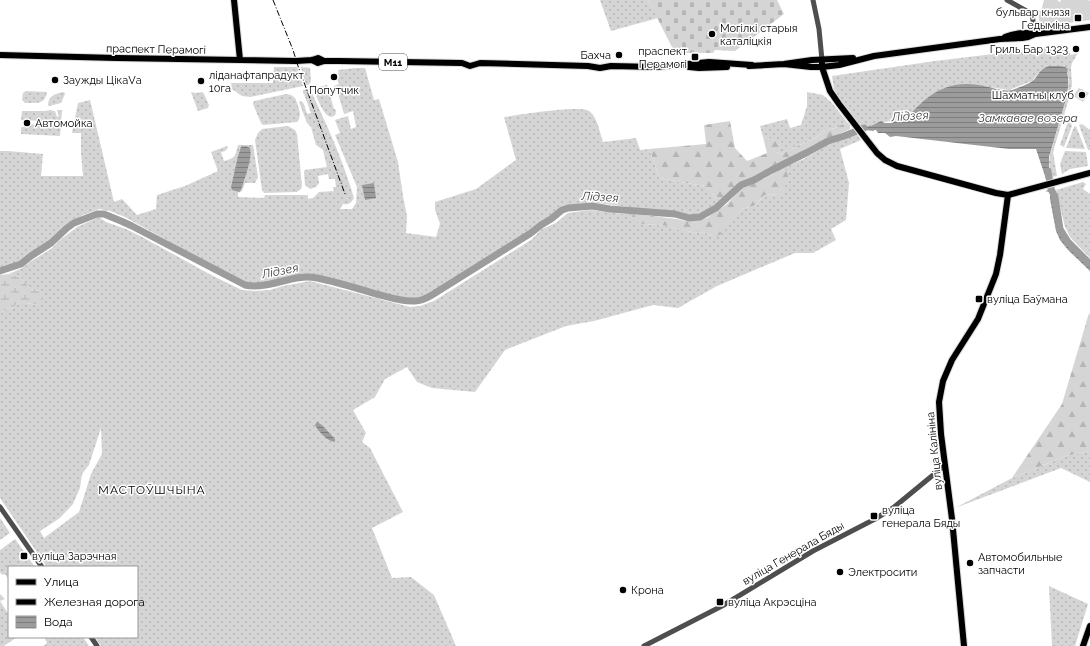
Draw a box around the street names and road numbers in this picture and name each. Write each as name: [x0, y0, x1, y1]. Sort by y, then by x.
street label: праспект Перамогі: [106, 42, 206, 57]
road number: М11: [379, 54, 407, 70]
street label: вуліца Калініна: [924, 411, 945, 491]
street label: вуліца Генерала Бяды: [740, 519, 846, 588]

